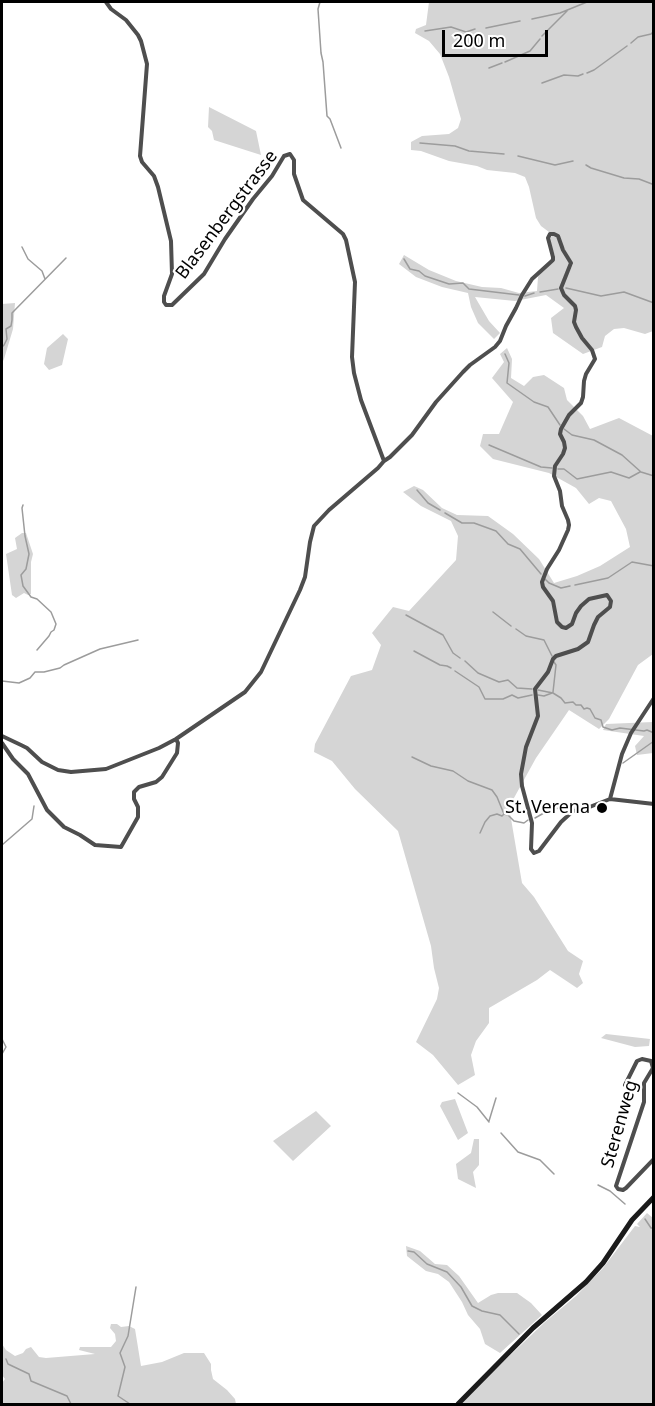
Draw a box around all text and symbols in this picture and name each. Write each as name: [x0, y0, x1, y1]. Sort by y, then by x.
scale bar: [445, 18, 552, 56]
text: 200 m: [453, 28, 505, 52]
street label: Blasenbergstrasse: [172, 146, 282, 284]
place label: St. Verena: [505, 797, 590, 819]
marker: St. Verena: [595, 801, 609, 815]
street label: Sterenweg: [597, 1078, 643, 1170]

